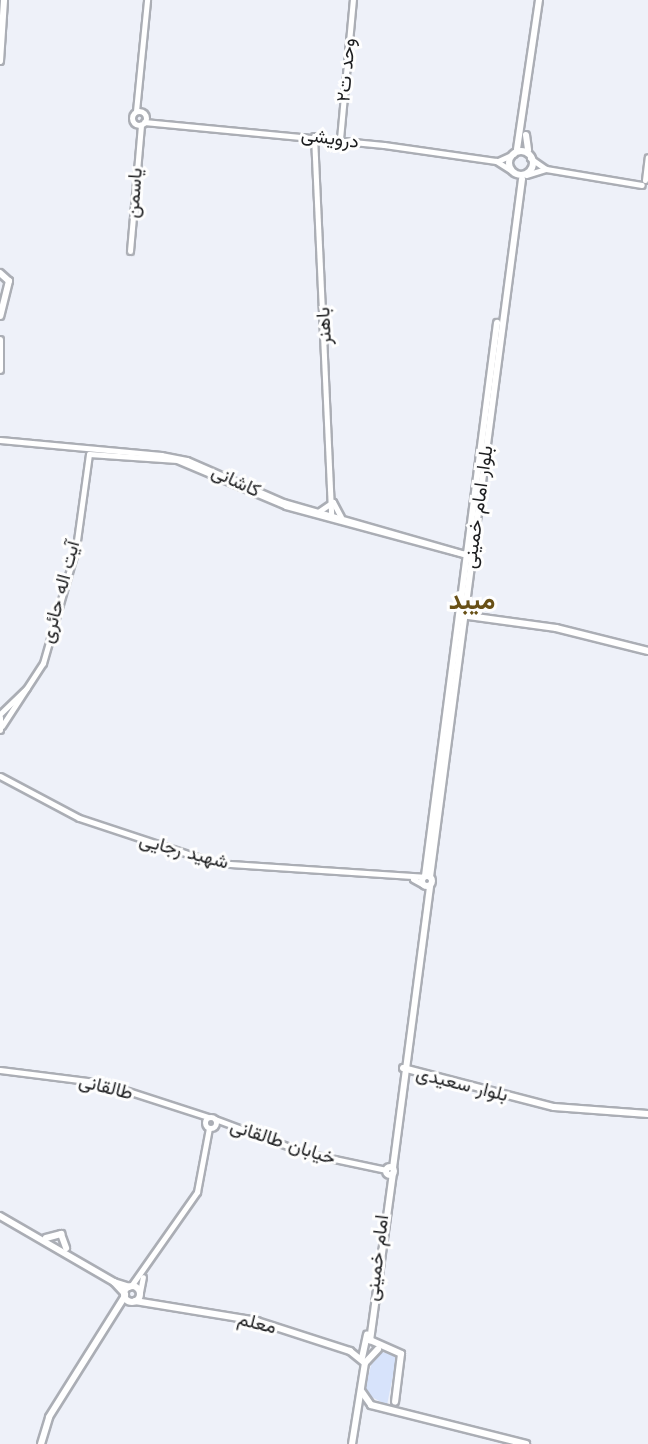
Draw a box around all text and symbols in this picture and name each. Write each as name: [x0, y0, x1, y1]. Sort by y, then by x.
street label: وحد ت۲: [332, 37, 360, 103]
street label: درویشی: [300, 123, 360, 153]
street label: یاسمن: [121, 167, 147, 219]
street label: باهنر: [312, 307, 336, 345]
street label: بلوار امام خمینی: [458, 444, 498, 570]
street label: کاشانی: [208, 460, 264, 502]
street label: آیت اله حائری: [35, 538, 85, 646]
district label: میبد: [449, 585, 495, 617]
street label: شهید رجایی: [137, 828, 231, 874]
street label: بلوار سعیدی: [414, 1062, 510, 1106]
street label: طالقانی: [77, 1069, 135, 1105]
street label: خیابان طالقانی: [227, 1114, 339, 1170]
street label: امام خمینی: [360, 1214, 394, 1302]
street label: معلم: [235, 1307, 279, 1339]

